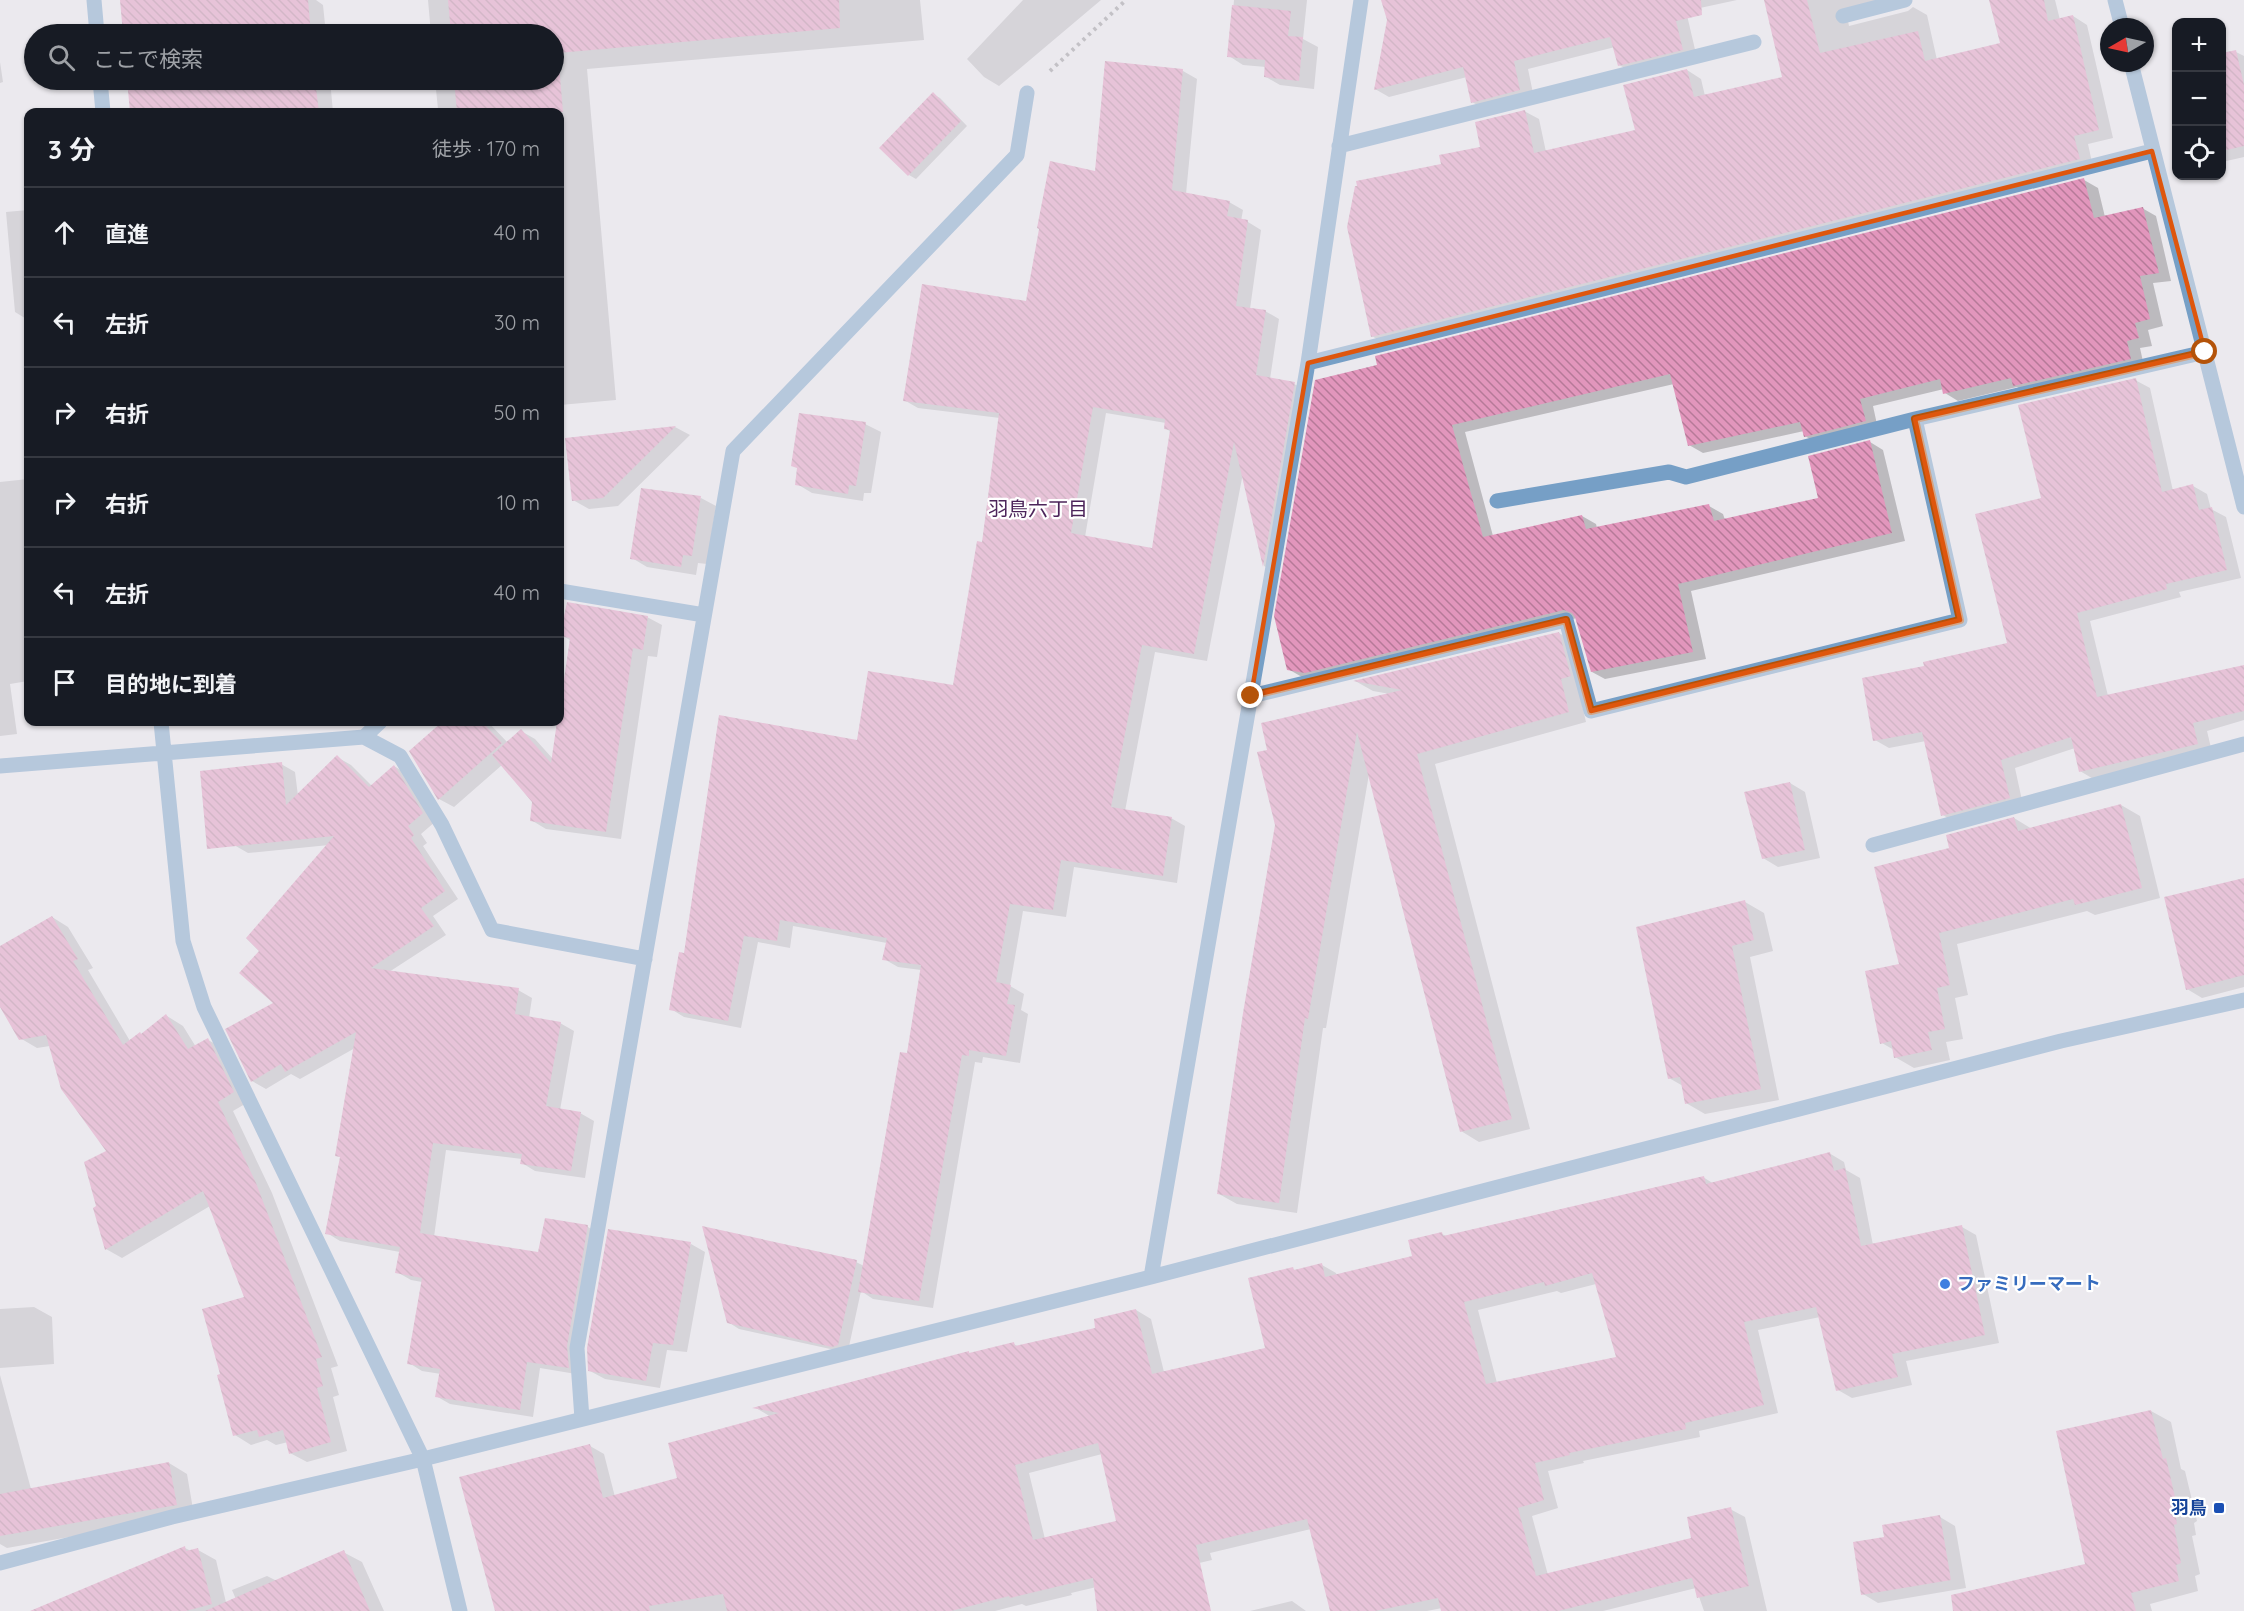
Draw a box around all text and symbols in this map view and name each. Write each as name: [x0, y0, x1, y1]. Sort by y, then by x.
north arrow: [2100, 18, 2154, 72]
map controls: [2172, 18, 2226, 180]
button: +: [2172, 18, 2226, 72]
search box: [24, 24, 564, 90]
icon: search: [45, 41, 78, 74]
text: ここで検索: [93, 45, 203, 73]
button: −: [2172, 72, 2226, 126]
button: locate: [2172, 126, 2226, 180]
text: 3 分: [48, 133, 95, 166]
text: 徒歩 · 170 m: [432, 136, 540, 161]
icon: ahead: [48, 216, 81, 249]
text: 直進: [105, 220, 149, 248]
text: 40 m: [494, 220, 540, 245]
icon: left: [48, 306, 81, 339]
text: 左折: [105, 310, 149, 338]
text: 30 m: [494, 310, 540, 335]
route start: [2191, 338, 2217, 364]
icon: right: [48, 396, 81, 429]
text: 右折: [105, 400, 149, 428]
text: 50 m: [494, 400, 540, 425]
icon: right: [48, 486, 81, 519]
text: 右折: [105, 490, 149, 518]
text: 10 m: [497, 490, 540, 515]
district label: 羽鳥六丁目: [988, 496, 1088, 521]
icon: left: [48, 576, 81, 609]
text: 左折: [105, 580, 149, 608]
text: 40 m: [494, 580, 540, 605]
icon: arrive: [48, 666, 81, 699]
text: 目的地に到着: [105, 670, 237, 698]
route end: [1237, 682, 1263, 708]
place label: ファミリーマート: [1957, 1272, 2101, 1295]
marker: ファミリーマート: [1938, 1277, 1952, 1291]
place label: 羽鳥: [2171, 1496, 2207, 1519]
marker: 羽鳥: [2212, 1501, 2226, 1515]

